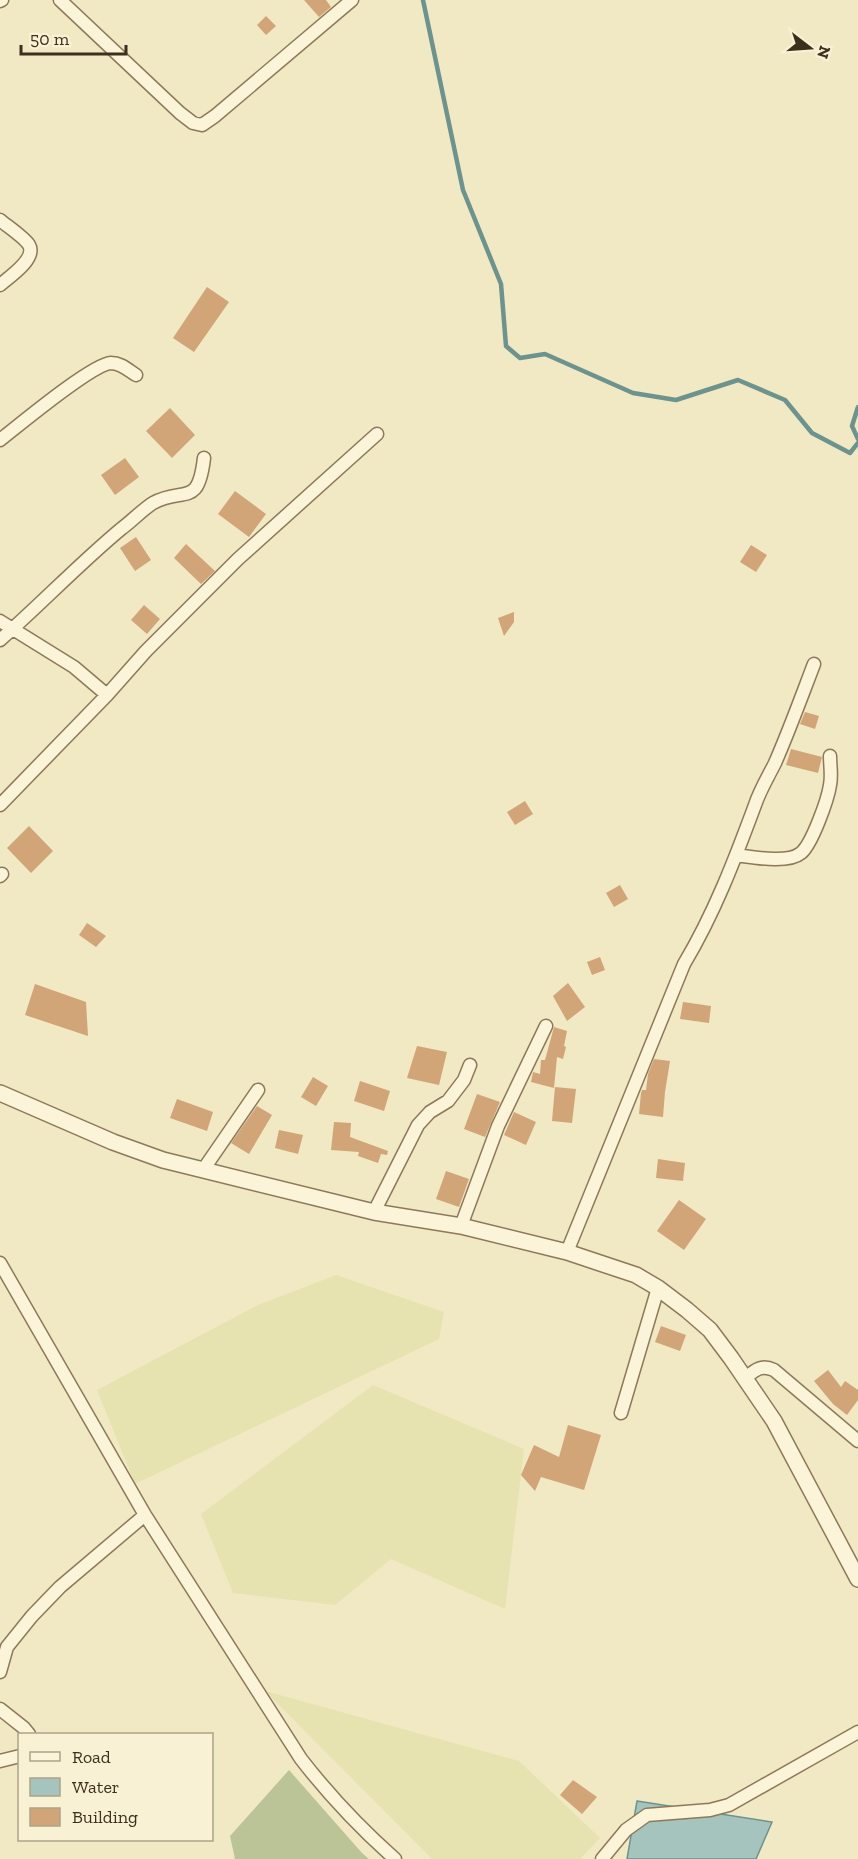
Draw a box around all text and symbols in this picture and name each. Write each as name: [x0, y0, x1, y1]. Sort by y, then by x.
scale bar: [21, 18, 126, 56]
north arrow: [780, 18, 840, 78]
text: 50 m: [30, 28, 70, 50]
text: N: [813, 44, 835, 61]
legend: [18, 1733, 213, 1841]
text: Road: [72, 1746, 111, 1768]
text: Water: [72, 1776, 119, 1798]
text: Building: [72, 1806, 138, 1828]

